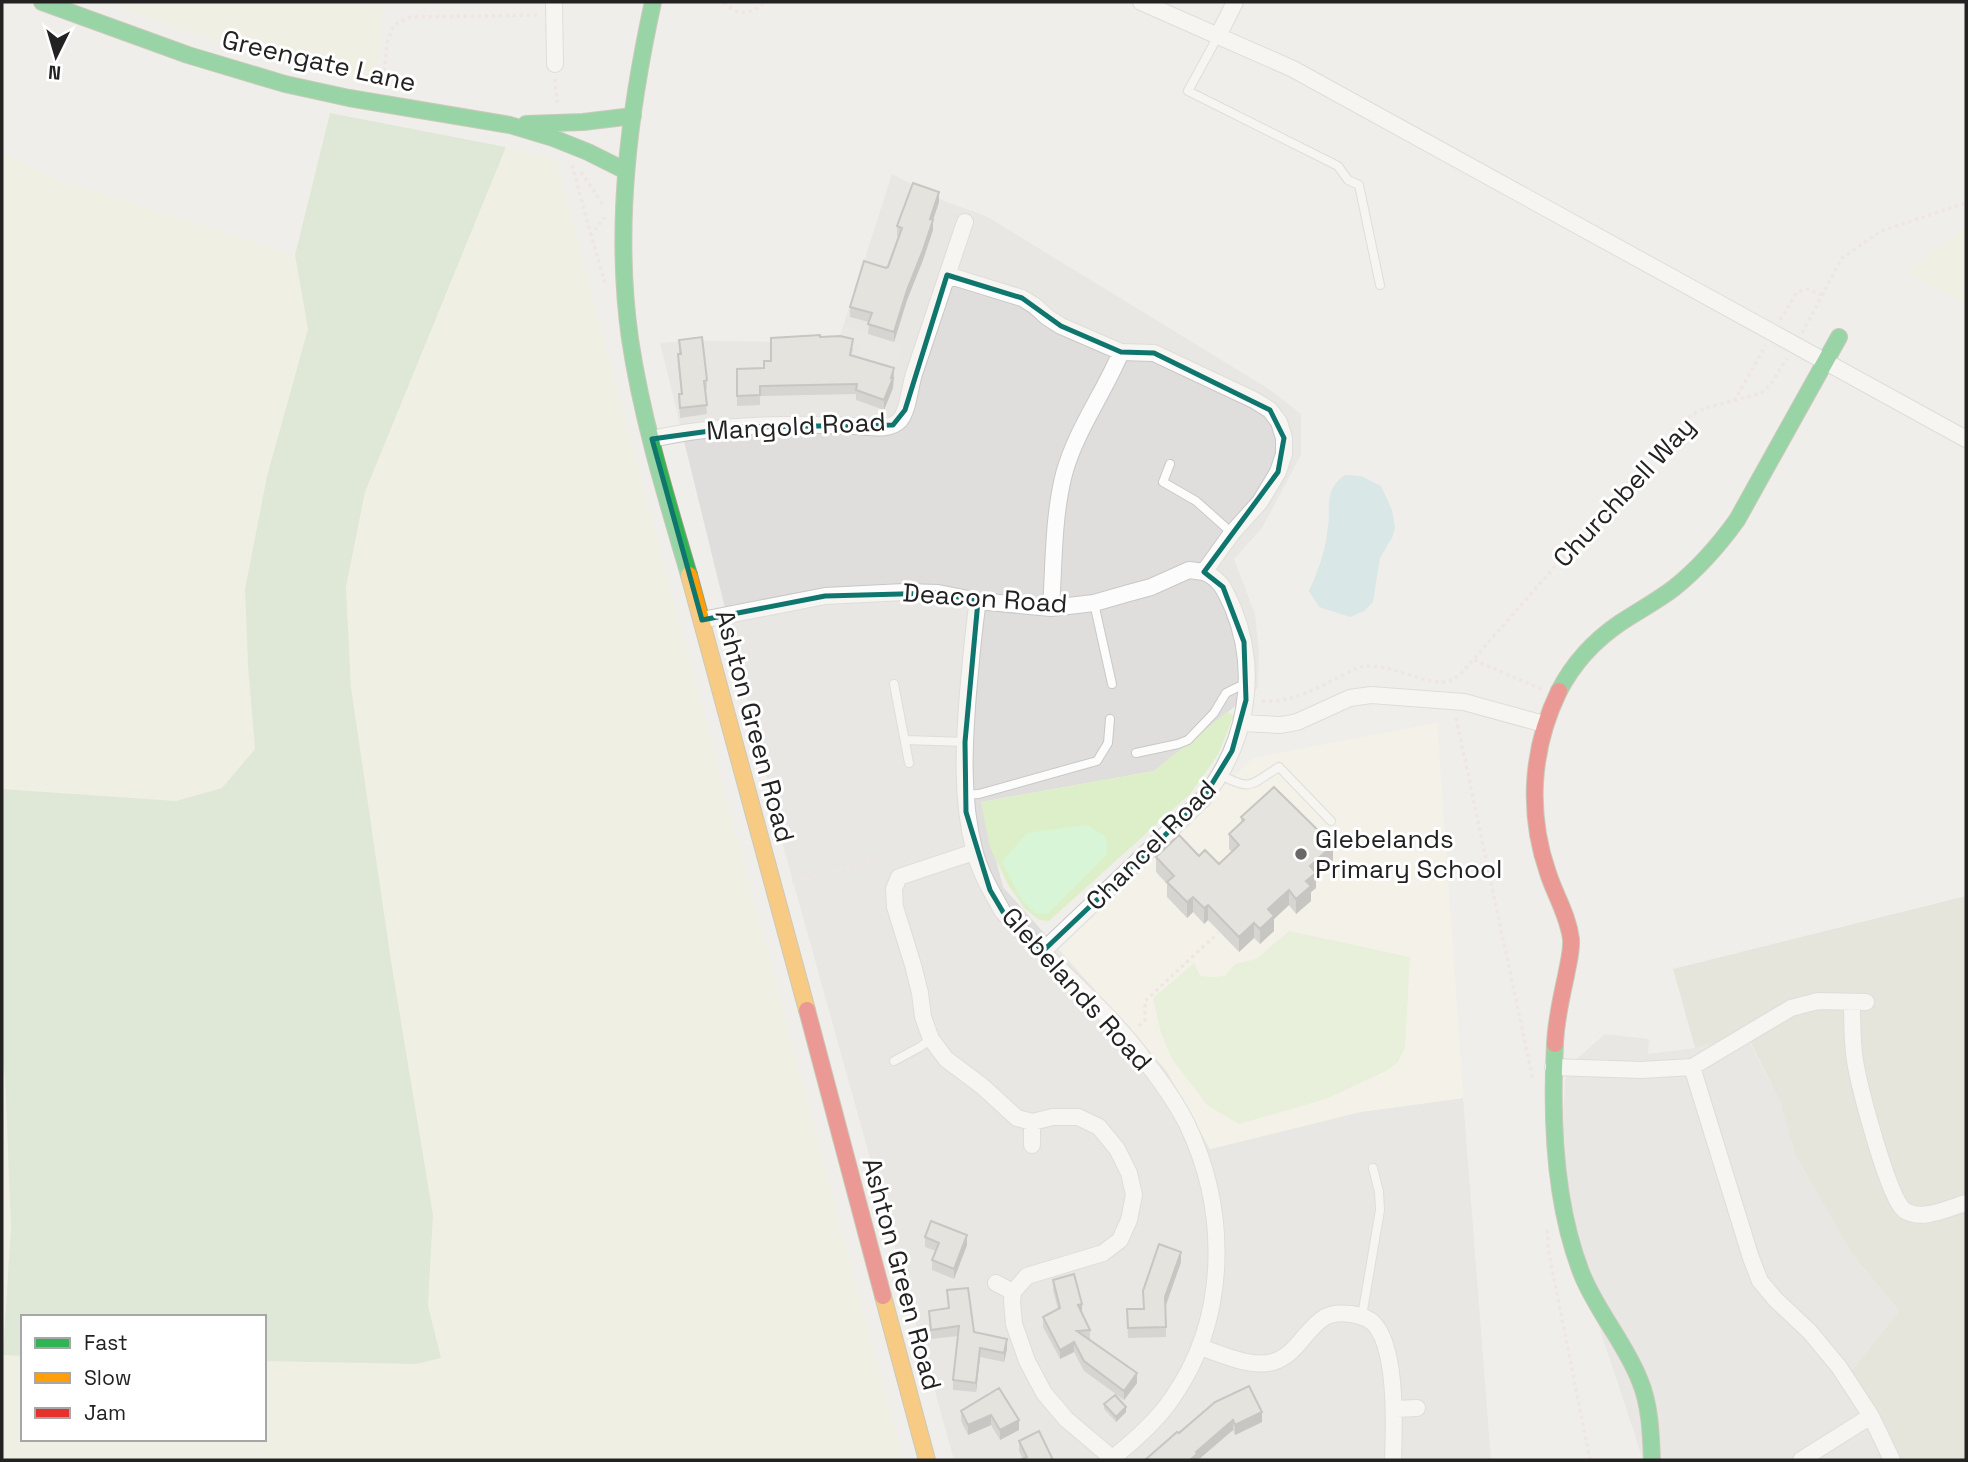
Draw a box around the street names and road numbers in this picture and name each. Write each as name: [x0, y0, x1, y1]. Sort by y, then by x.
street label: Greengate Lane: [219, 22, 419, 100]
street label: Mangold Road: [705, 404, 887, 448]
street label: Churchbell Way: [1546, 410, 1702, 574]
street label: Deacon Road: [901, 575, 1069, 621]
street label: Ashton Green Road: [708, 606, 802, 846]
street label: Chancel Road: [1078, 772, 1224, 918]
street label: Glebelands Road: [994, 900, 1160, 1078]
street label: Ashton Green Road: [855, 1154, 949, 1394]

